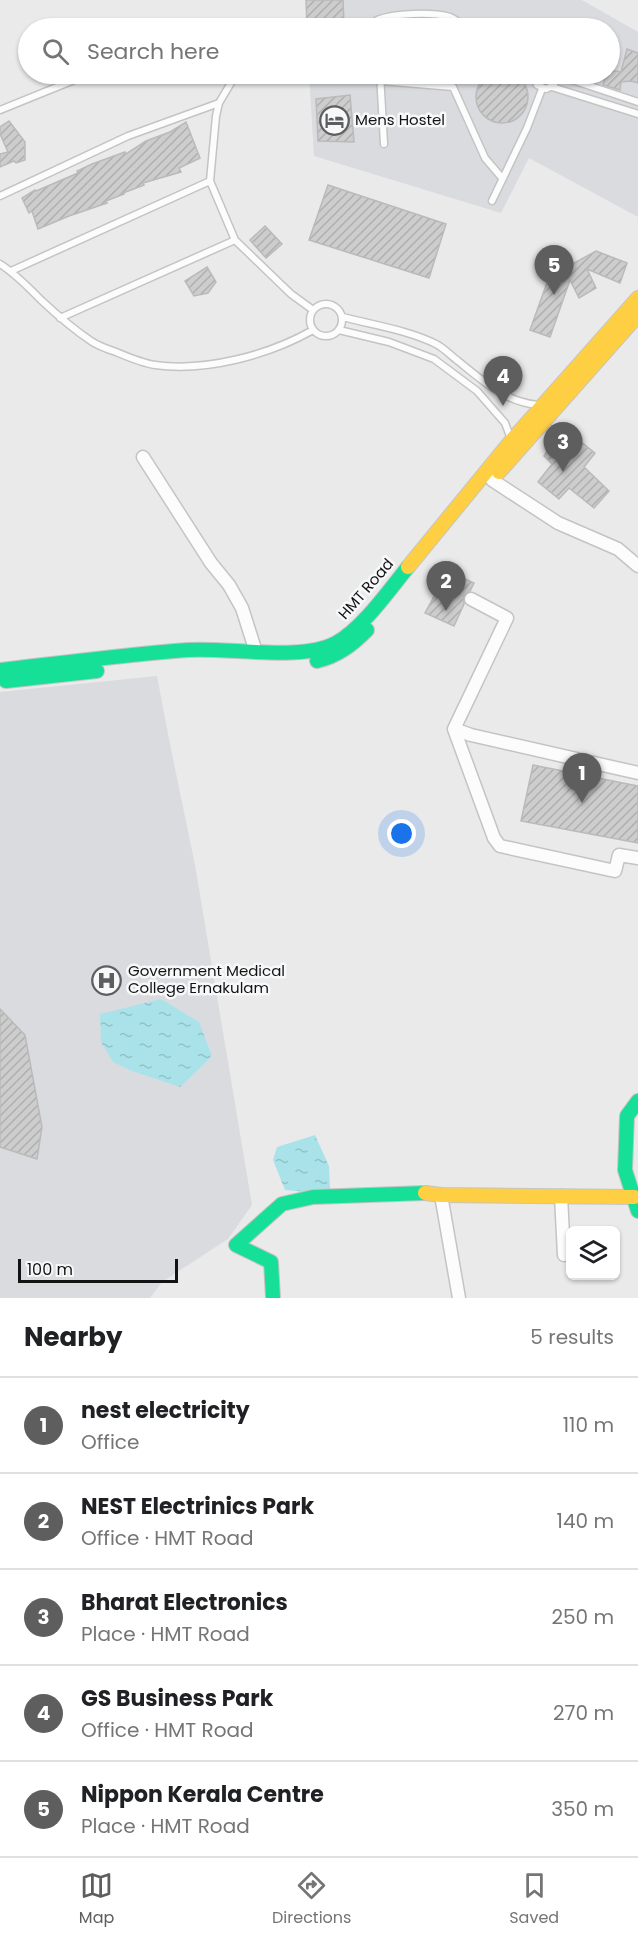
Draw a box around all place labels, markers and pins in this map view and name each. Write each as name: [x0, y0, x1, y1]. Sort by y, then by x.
hotel icon: Mens Hostel: [318, 104, 350, 136]
place label: Mens Hostel: [355, 109, 445, 130]
pin: 5: [534, 246, 574, 295]
pin: 4: [484, 356, 522, 406]
pin: 3: [544, 422, 582, 472]
pin: 2: [426, 562, 466, 611]
pin: 1: [562, 754, 602, 803]
place label: Government Medical College Ernakulam: [128, 960, 285, 998]
hospital icon: Government Medical College Ernakulam: [91, 964, 123, 996]

